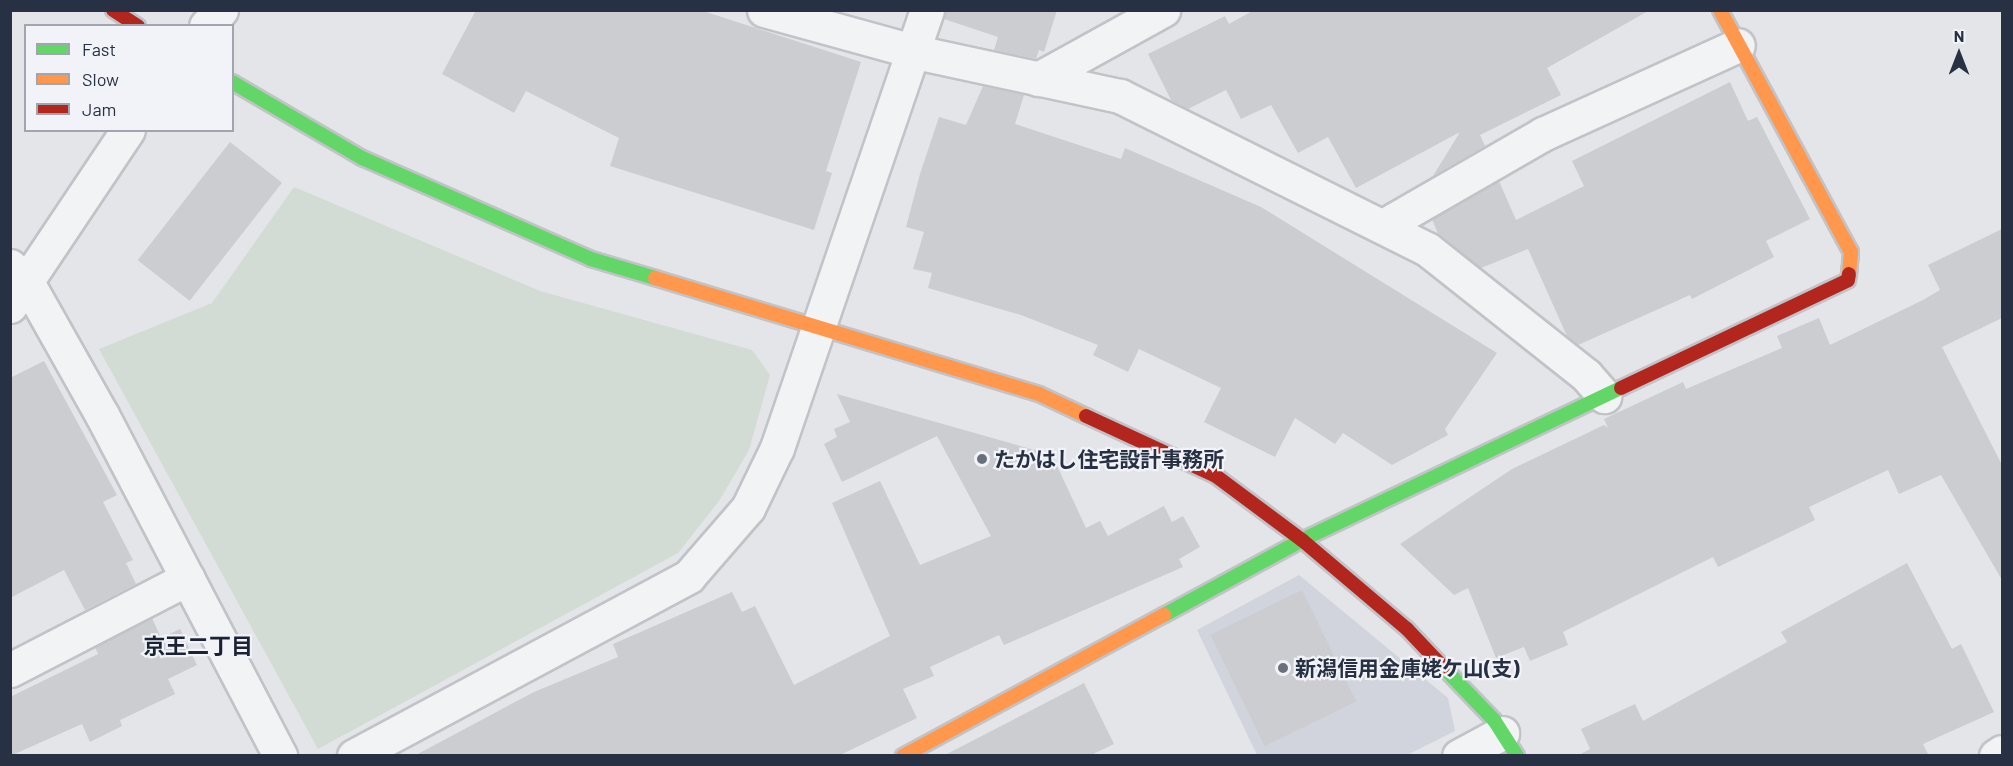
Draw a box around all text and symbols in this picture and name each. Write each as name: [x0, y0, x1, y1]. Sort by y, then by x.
legend: [24, 24, 234, 132]
north arrow: [1929, 24, 1989, 84]
text: N: [1954, 26, 1964, 45]
text: Fast: [82, 38, 116, 60]
text: Slow: [82, 68, 119, 90]
text: Jam: [82, 98, 116, 120]
place label: たかはし住宅設計事務所: [994, 446, 1225, 472]
marker: たかはし住宅設計事務所: [975, 452, 989, 466]
district label: 京王二丁目: [143, 633, 253, 659]
place label: 新潟信用金庫姥ケ山(支): [1295, 655, 1520, 681]
marker: 新潟信用金庫姥ケ山(支): [1276, 661, 1290, 675]

